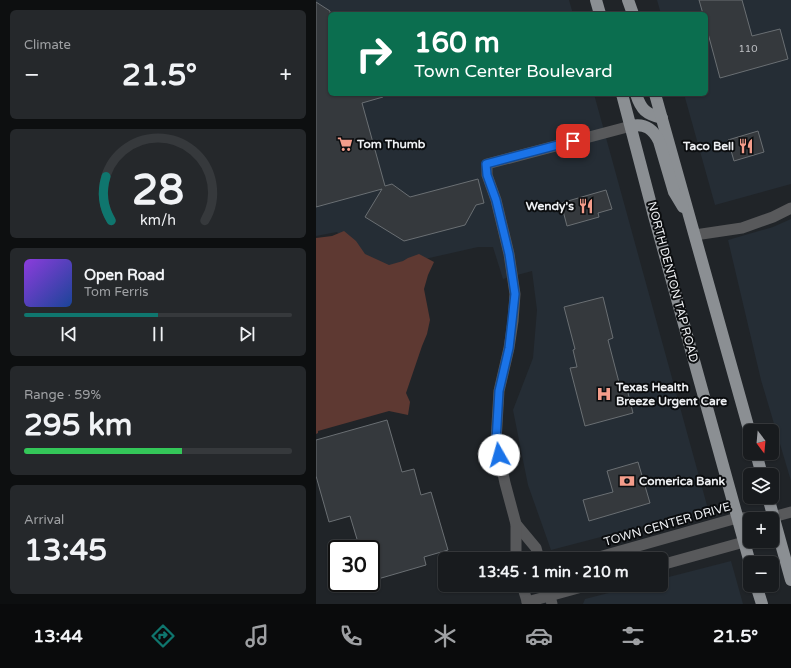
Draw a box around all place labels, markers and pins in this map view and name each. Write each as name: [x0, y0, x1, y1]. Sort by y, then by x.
pin: [556, 124, 590, 158]
supermarket icon: Tom Thumb: [336, 135, 354, 153]
place label: Tom Thumb: [356, 137, 426, 151]
restaurant icon: Taco Bell: [737, 137, 755, 155]
place label: Taco Bell: [682, 139, 734, 153]
restaurant icon: Wendy's: [577, 197, 595, 215]
place label: Wendy's: [526, 199, 574, 214]
place label: Texas Health Breeze Urgent Care: [615, 380, 727, 409]
hospital icon: Texas Health Breeze Urgent Care: [595, 385, 613, 403]
bank icon: Comerica Bank: [618, 472, 636, 490]
place label: Comerica Bank: [639, 474, 725, 488]

